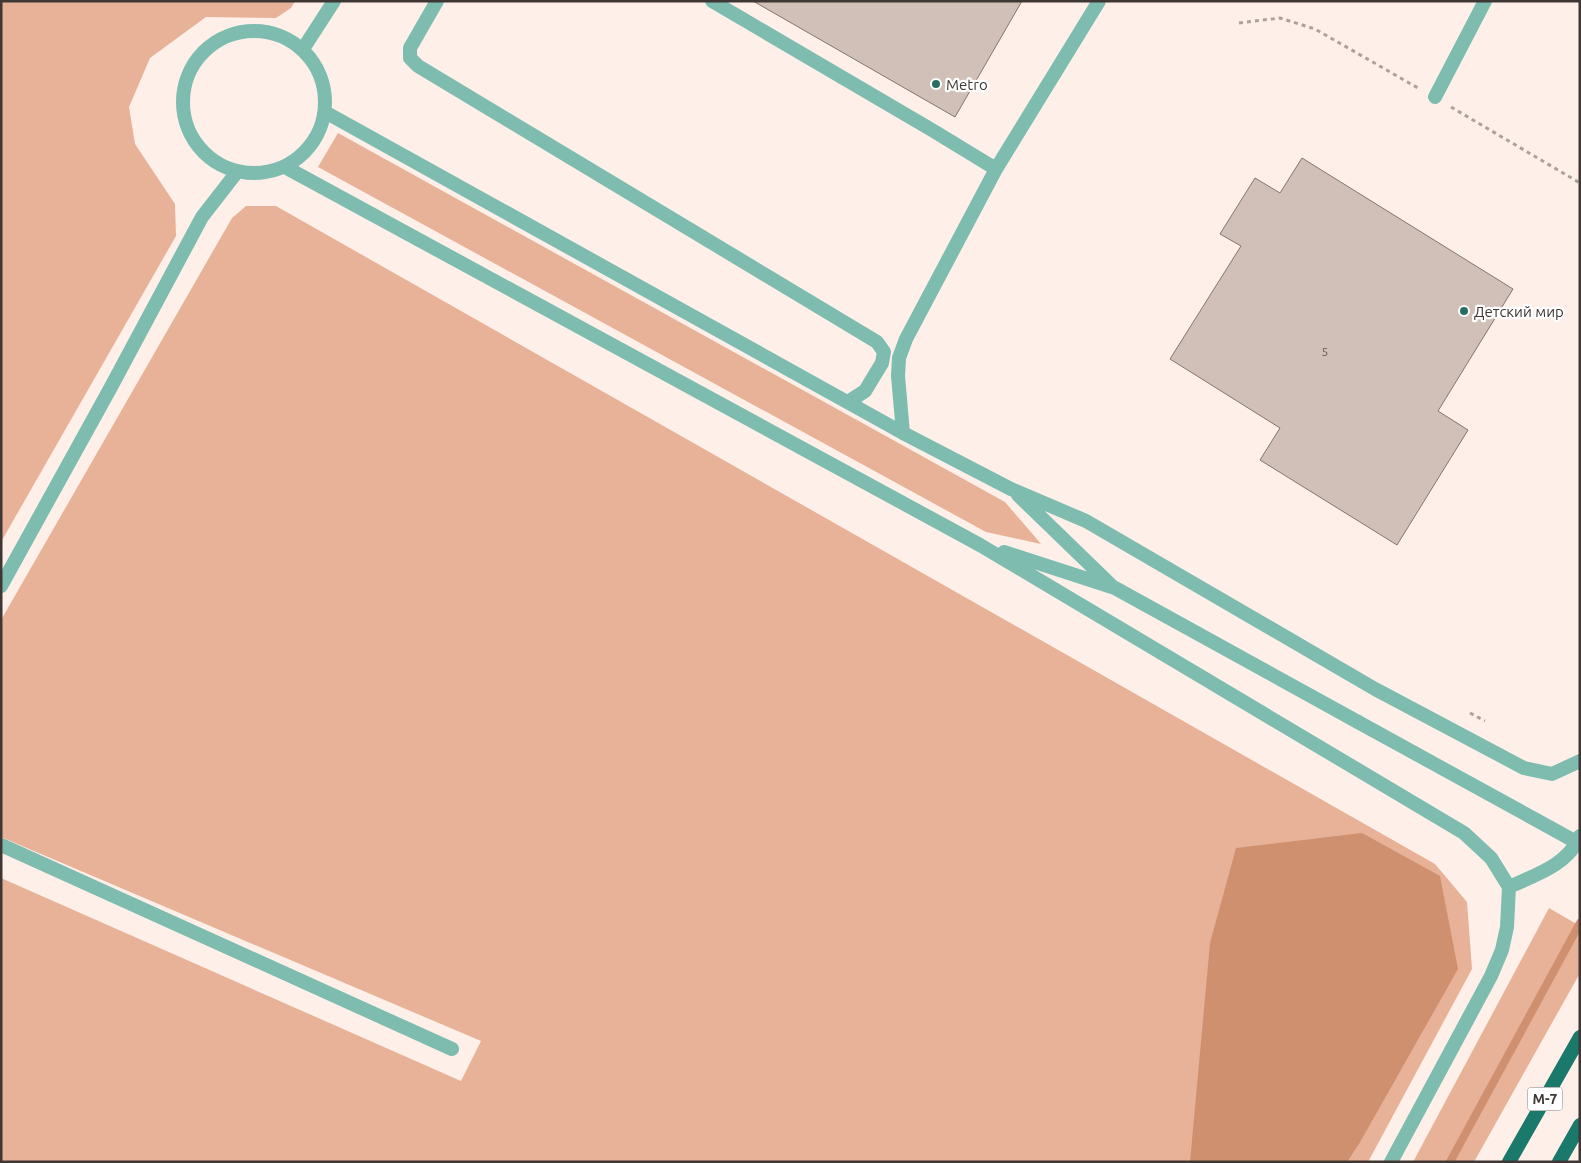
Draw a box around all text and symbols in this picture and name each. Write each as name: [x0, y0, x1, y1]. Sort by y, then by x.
place label: Metro: [946, 76, 988, 93]
marker: Metro: [930, 78, 942, 90]
place label: Детский мир: [1474, 303, 1564, 320]
marker: Детский мир: [1458, 305, 1470, 317]
house number: 5: [1322, 345, 1328, 358]
road number: М-7: [1528, 1088, 1562, 1110]

